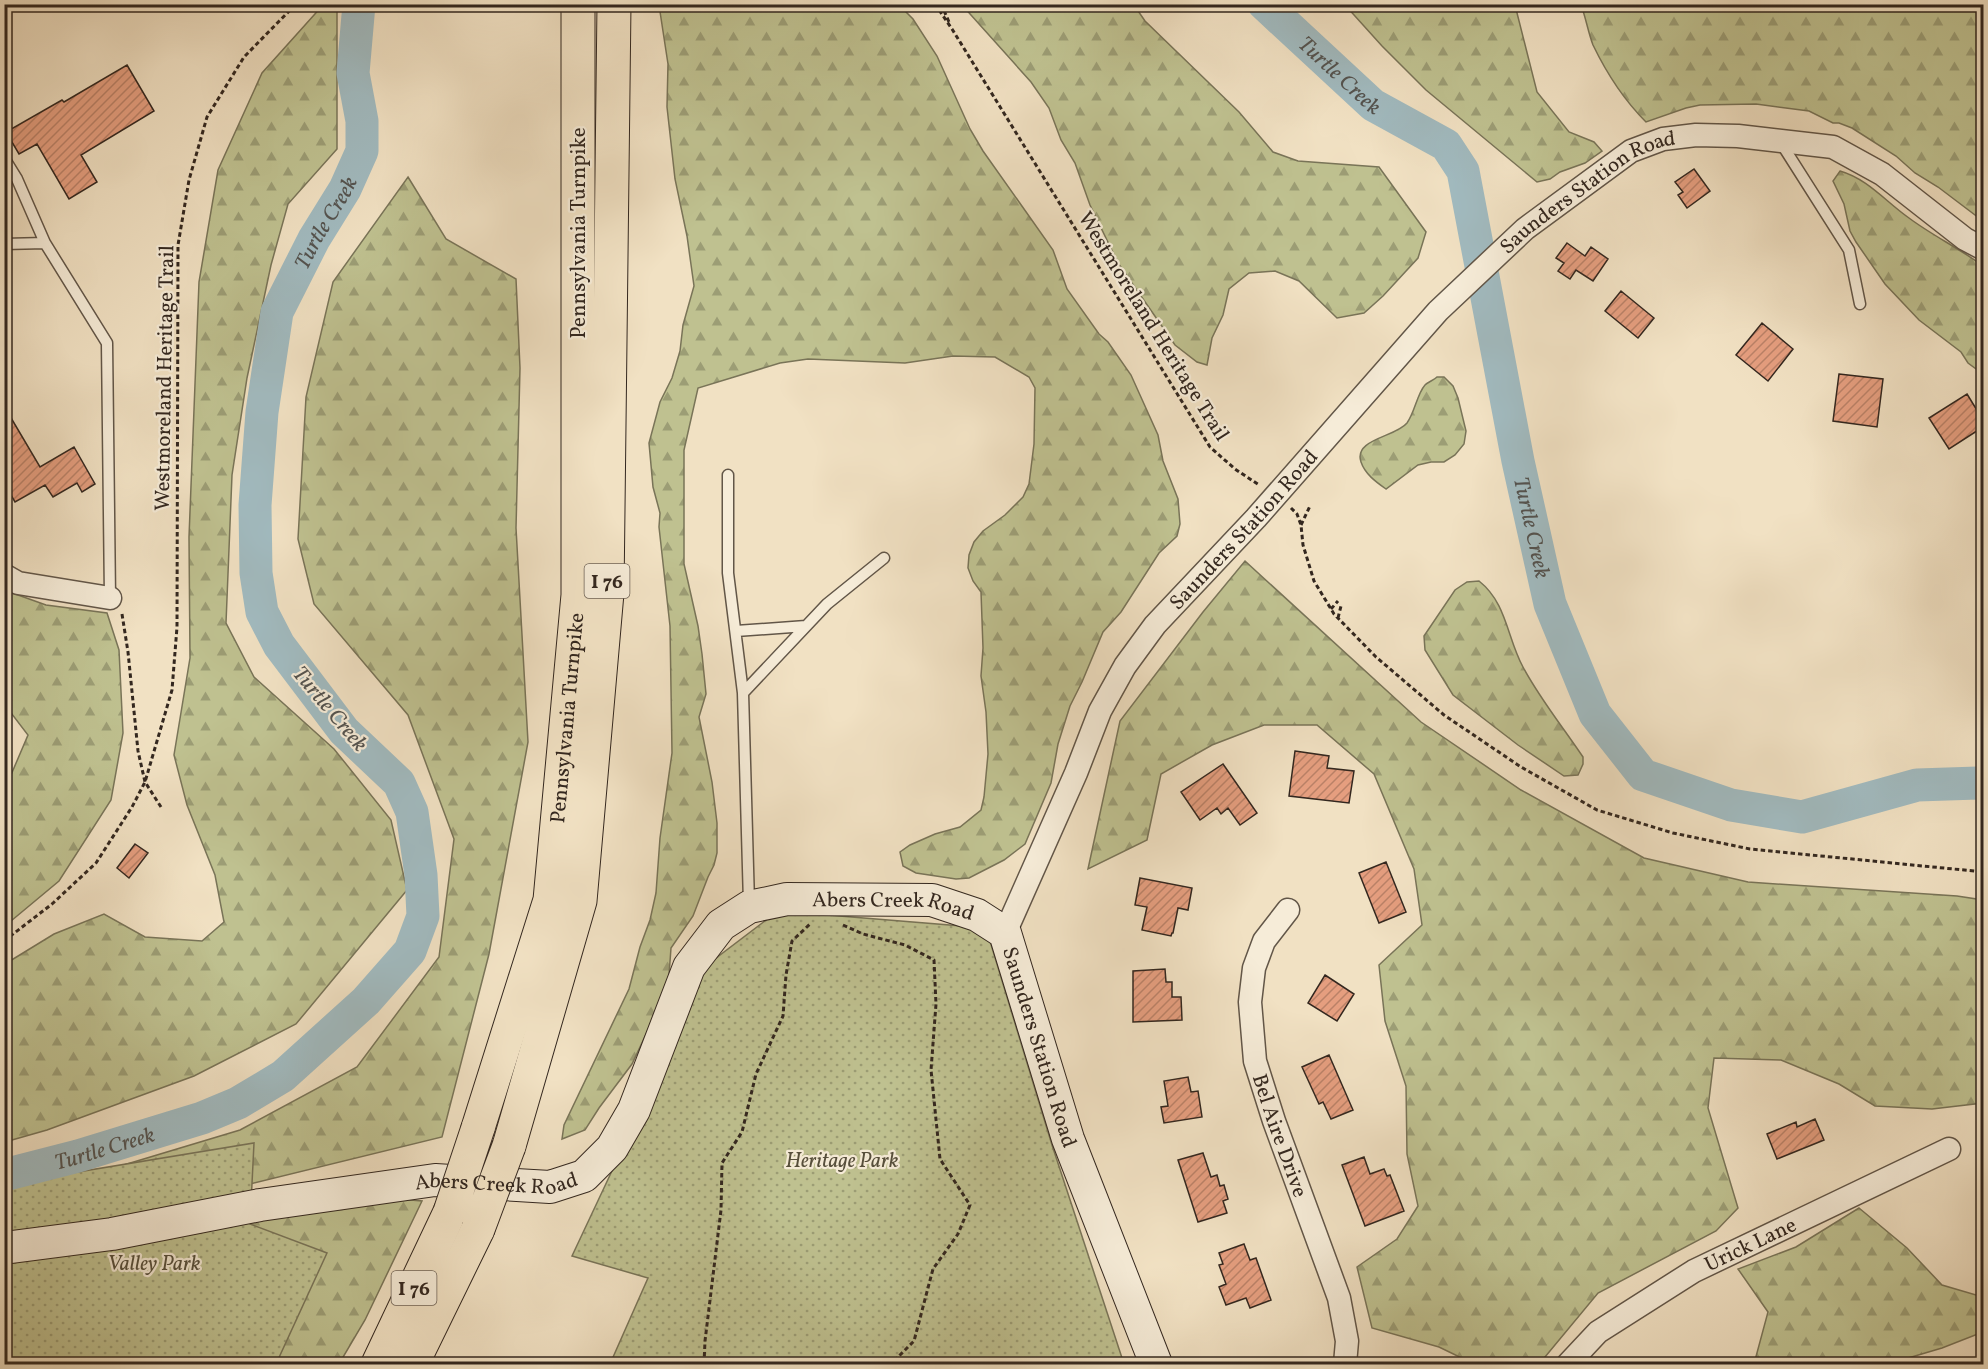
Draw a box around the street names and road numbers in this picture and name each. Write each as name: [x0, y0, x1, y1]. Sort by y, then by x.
street label: Saunders Station Road: [1494, 125, 1677, 262]
street label: Pennsylvania Turnpike: [565, 127, 594, 339]
street label: Westmoreland Heritage Trail: [1070, 206, 1235, 447]
street label: Westmoreland Heritage Trail: [149, 245, 182, 511]
street label: Saunders Station Road: [1163, 444, 1326, 617]
road number: I 76: [584, 564, 630, 598]
street label: Pennsylvania Turnpike: [544, 611, 592, 825]
street label: Abers Creek Road: [812, 886, 978, 929]
street label: Saunders Station Road: [994, 943, 1083, 1152]
street label: Bel Aire Drive: [1244, 1070, 1314, 1202]
street label: Abers Creek Road: [413, 1166, 582, 1204]
street label: Urick Lane: [1700, 1211, 1802, 1280]
road number: I 76: [392, 1271, 436, 1305]

